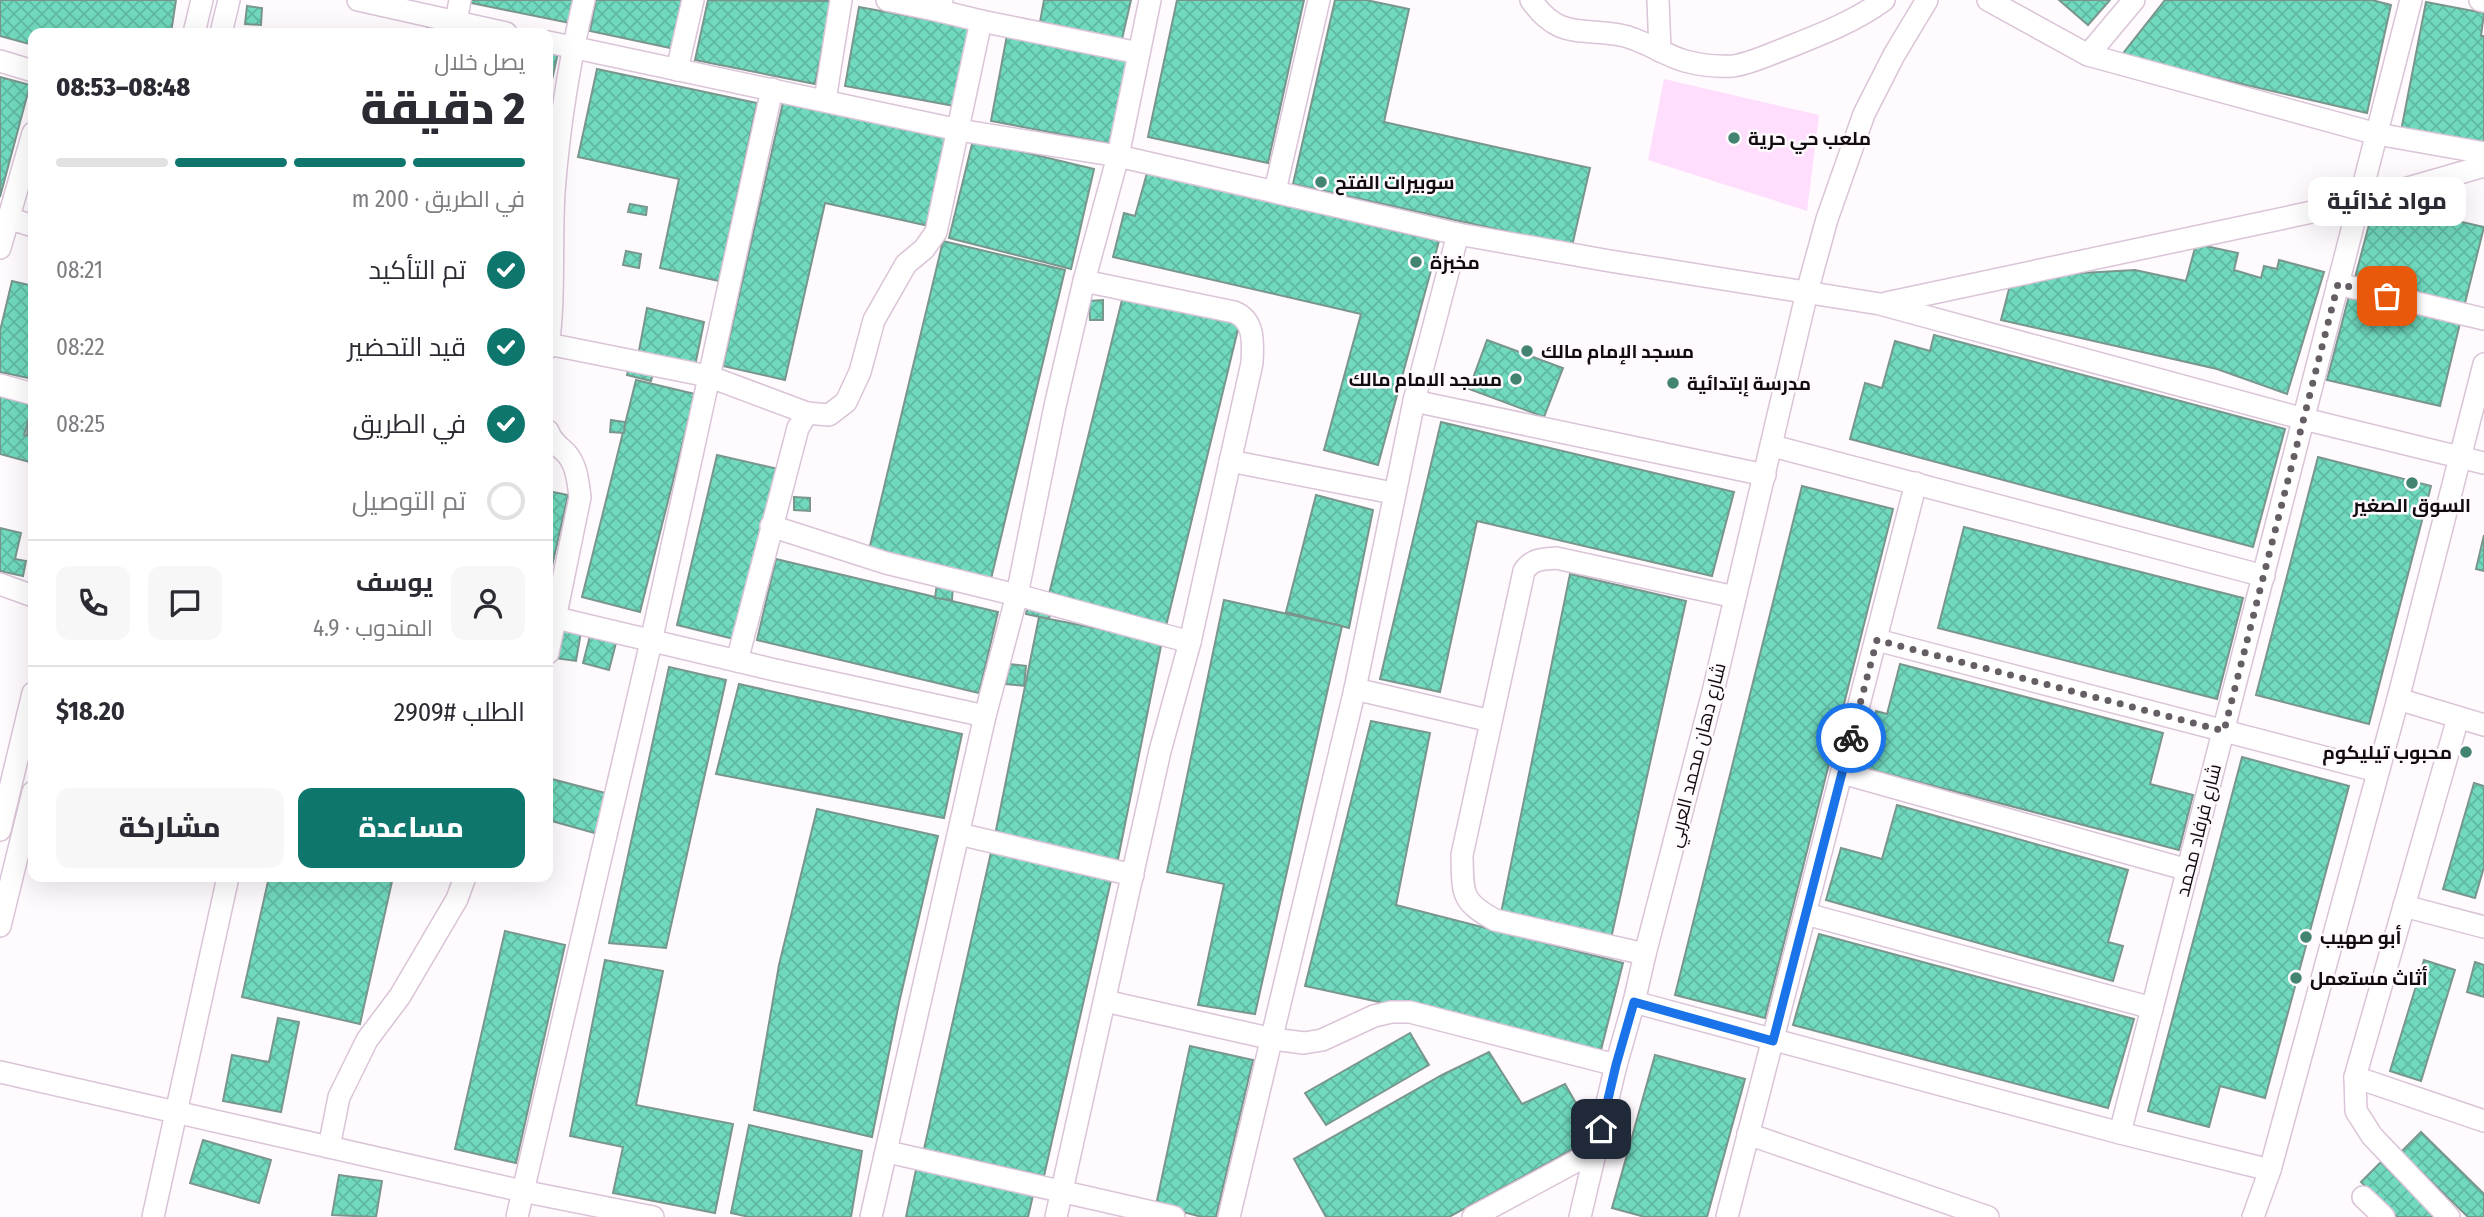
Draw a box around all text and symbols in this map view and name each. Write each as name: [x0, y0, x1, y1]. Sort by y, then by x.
text: يصل خلال: [434, 48, 525, 76]
text: 08:48–08:53: [56, 72, 190, 103]
text: 2 دقيقة: [361, 81, 525, 136]
place label: ملعب حي حرية: [1748, 127, 1871, 154]
marker: ملعب حي حرية: [1726, 130, 1742, 146]
place label: سوبيرات الفتح: [1335, 171, 1455, 196]
marker: سوبيرات الفتح: [1313, 174, 1329, 190]
callout: مواد غذائية: [2308, 177, 2466, 226]
text: في الطريق · 200 m: [352, 185, 525, 213]
text: مواد غذائية: [2327, 187, 2447, 215]
icon: check: [487, 251, 525, 289]
place label: مخبزة: [1430, 251, 1480, 274]
marker: مخبزة: [1408, 254, 1424, 270]
text: تم التأكيد: [369, 255, 466, 286]
text: 08:21: [56, 256, 103, 284]
pin: [2357, 266, 2417, 326]
icon: bag: [2368, 277, 2406, 315]
icon: check: [487, 328, 525, 366]
text: قيد التحضير: [347, 332, 466, 363]
text: 08:22: [56, 333, 105, 361]
place label: مسجد الإمام مالك: [1541, 340, 1694, 365]
marker: مسجد الإمام مالك: [1519, 343, 1535, 359]
place label: مسجد الامام مالك: [1349, 368, 1502, 393]
marker: مسجد الامام مالك: [1508, 371, 1524, 387]
place label: مدرسة إبتدائية: [1687, 372, 1811, 397]
marker: مدرسة إبتدائية: [1665, 375, 1681, 391]
icon: check: [487, 405, 525, 443]
text: في الطريق: [353, 409, 466, 440]
text: 08:25: [56, 410, 105, 438]
marker: السوق الصغير: [2404, 475, 2420, 491]
text: تم التوصيل: [352, 486, 466, 517]
place label: السوق الصغير: [2352, 494, 2471, 517]
button: phone: [56, 566, 130, 640]
button: chat: [148, 566, 222, 640]
button: person: [451, 566, 525, 640]
text: يوسف: [356, 567, 433, 598]
text: المندوب · 4.9: [313, 614, 433, 642]
street label: شارع دهان محمد العربي: [1662, 660, 1733, 851]
text: $18.20: [56, 696, 125, 727]
text: الطلب #2909: [394, 697, 525, 728]
courier: [1816, 703, 1886, 773]
icon: bike: [1832, 719, 1870, 757]
place label: محبوب تيليكوم: [2322, 741, 2452, 766]
marker: محبوب تيليكوم: [2458, 744, 2474, 760]
street label: شارع فرفاد محمد: [2171, 761, 2228, 899]
button: مشاركة: [56, 788, 284, 868]
button: مساعدة: [298, 788, 525, 868]
place label: أبو صهيب: [2320, 924, 2401, 949]
marker: أبو صهيب: [2298, 929, 2314, 945]
place label: أثاث مستعمل: [2310, 965, 2428, 990]
marker: أثاث مستعمل: [2288, 970, 2304, 986]
pin: [1571, 1099, 1631, 1159]
icon: home: [1582, 1110, 1620, 1148]

